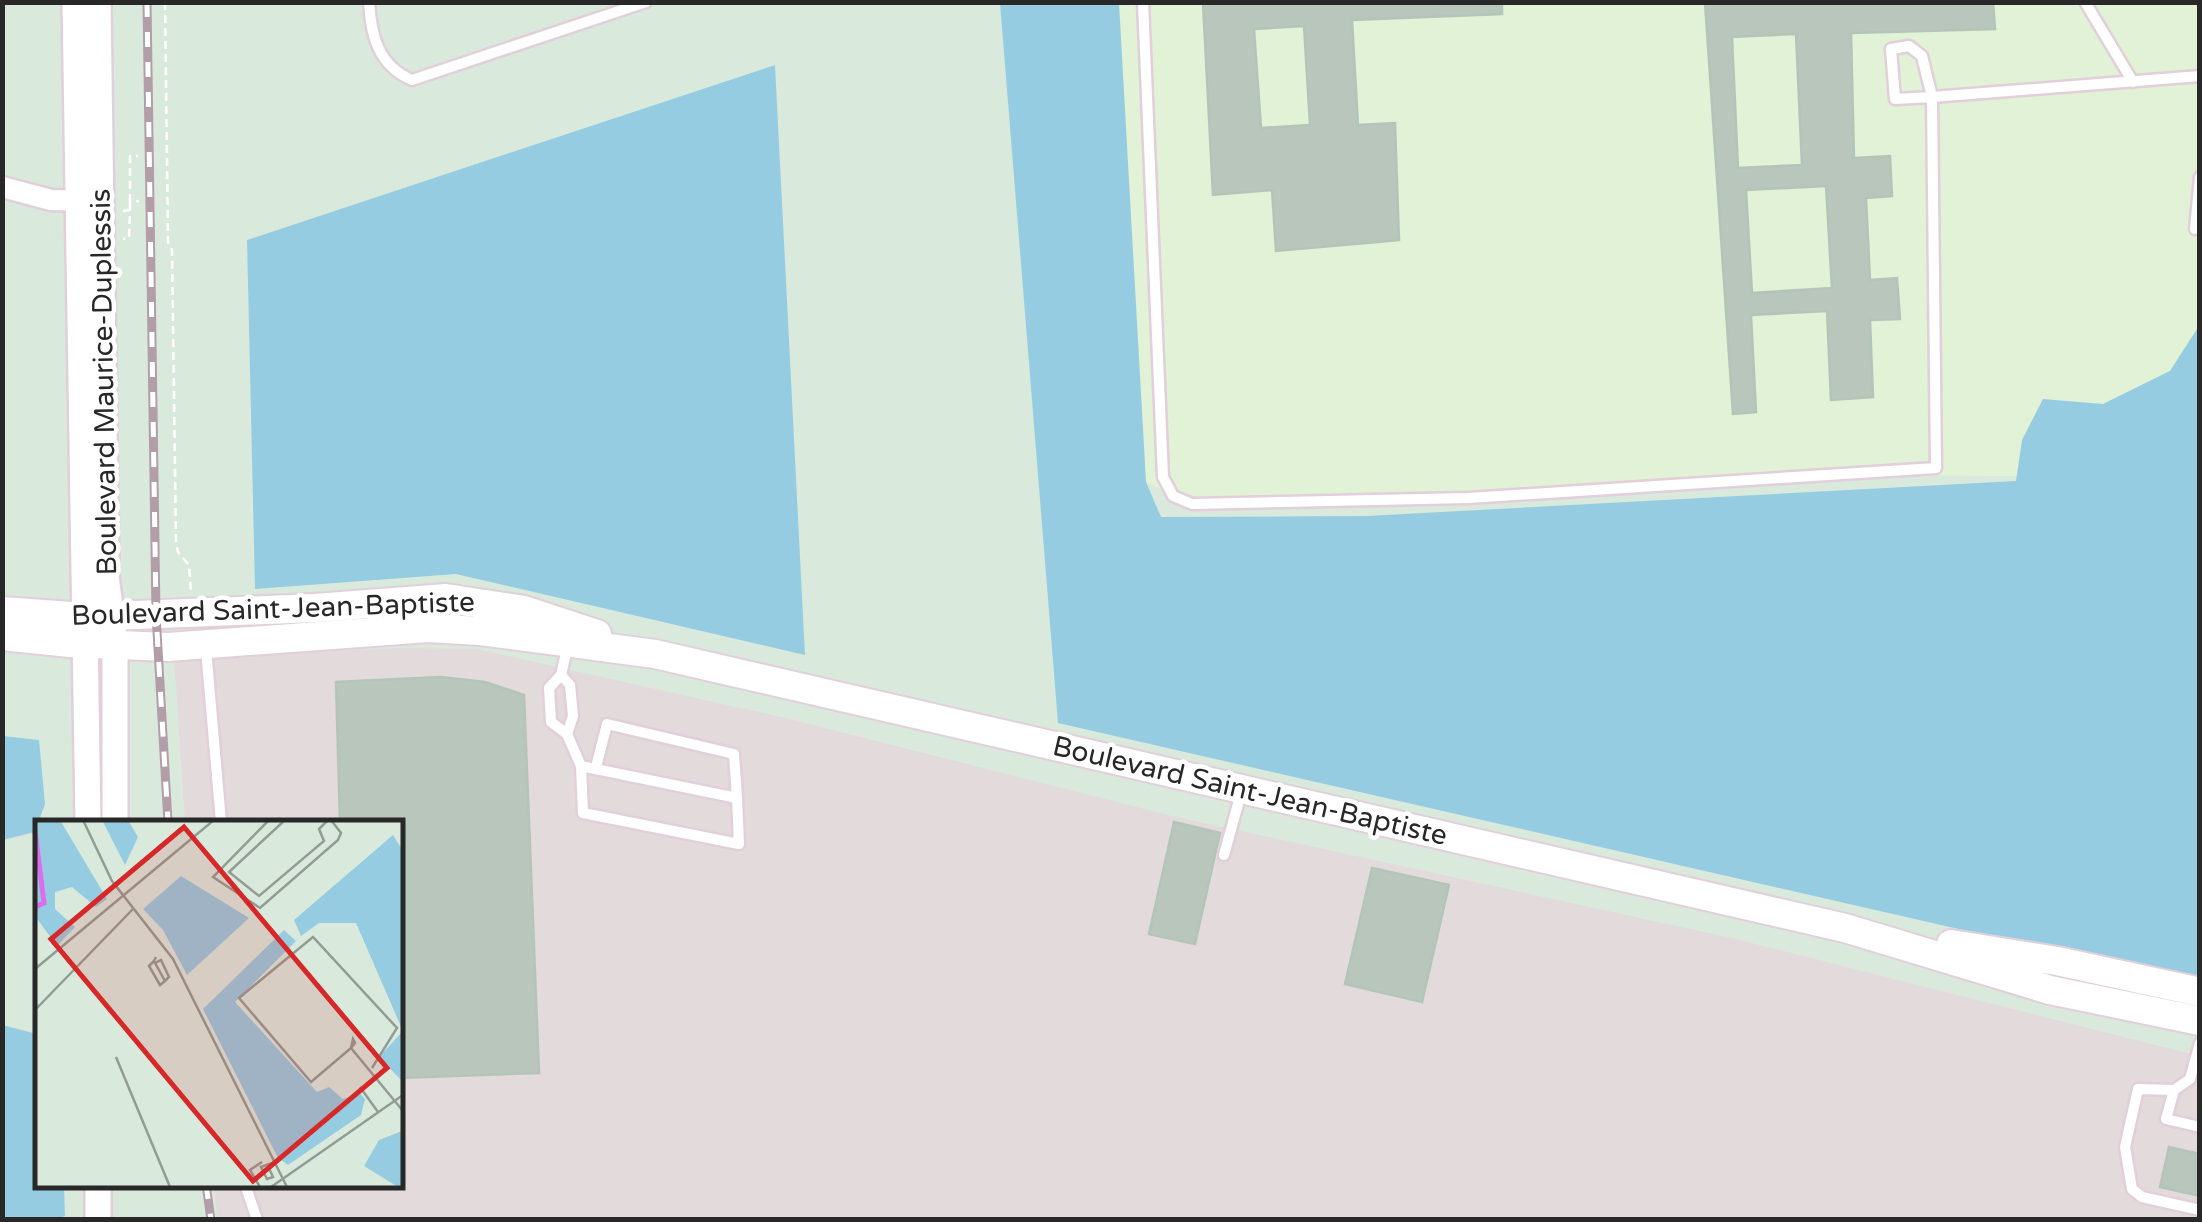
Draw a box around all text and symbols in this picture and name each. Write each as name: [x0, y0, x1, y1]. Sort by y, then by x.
street label: Boulevard Maurice-Duplessis: [84, 188, 124, 576]
street label: Boulevard Saint-Jean-Baptiste: [71, 585, 475, 633]
street label: Boulevard Saint-Jean-Baptiste: [1050, 729, 1450, 853]
inset map: [35, 820, 402, 1187]

